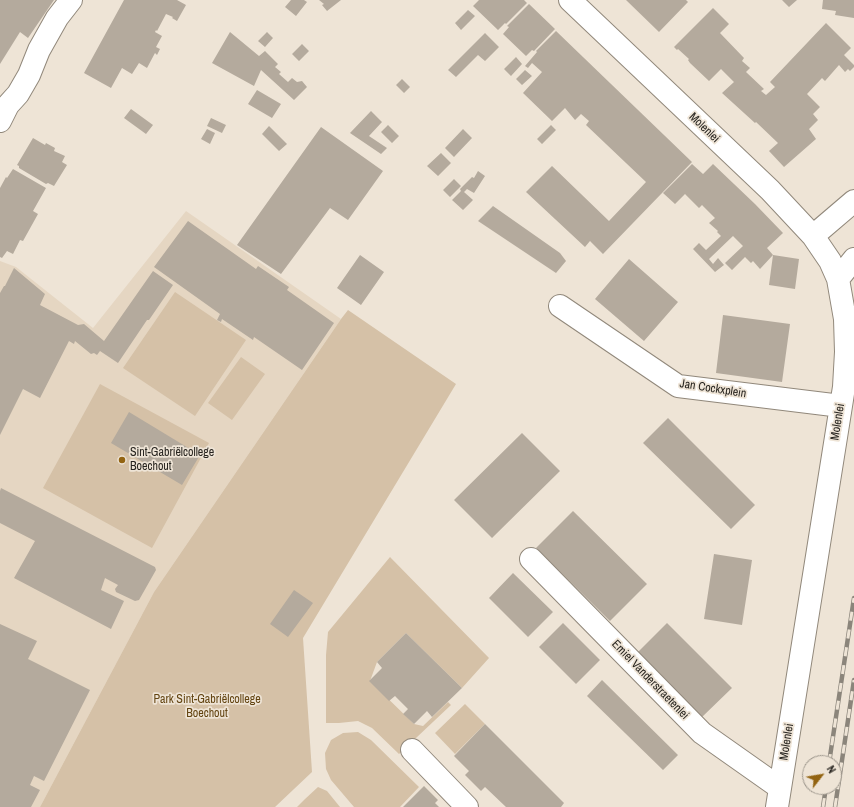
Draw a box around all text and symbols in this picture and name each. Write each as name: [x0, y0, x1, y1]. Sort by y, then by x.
street label: Molenlei: [686, 110, 722, 146]
street label: Jan Cockxplein: [679, 377, 747, 401]
street label: Molenlei: [828, 403, 848, 441]
place label: Sint-Gabriëlcollege Boechout: [130, 446, 214, 474]
marker: Sint-Gabriëlcollege Boechout: [117, 455, 127, 465]
street label: Emiel Vanderstraetenlei: [608, 637, 692, 723]
park label: Park Sint-Gabriëlcollege Boechout: [153, 693, 261, 721]
street label: Molenlei: [777, 723, 797, 761]
north arrow: [802, 755, 842, 795]
text: N: [824, 763, 839, 776]

